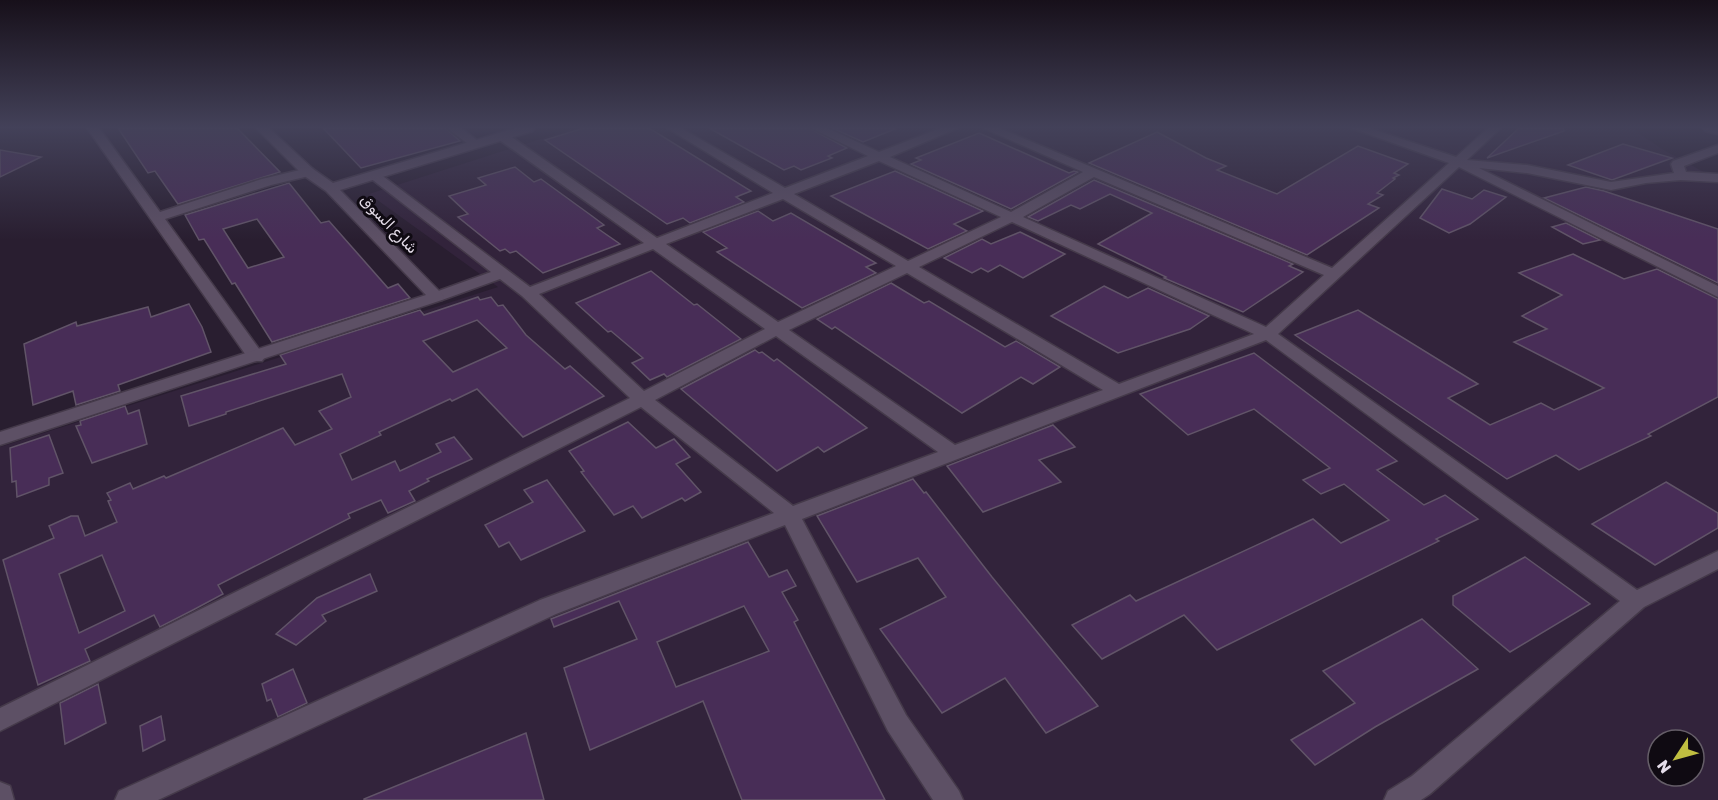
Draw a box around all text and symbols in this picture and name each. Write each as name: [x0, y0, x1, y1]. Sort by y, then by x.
street label: شارع السوق: [355, 191, 422, 259]
north arrow: [1646, 728, 1706, 788]
text: N: [1653, 756, 1675, 777]

